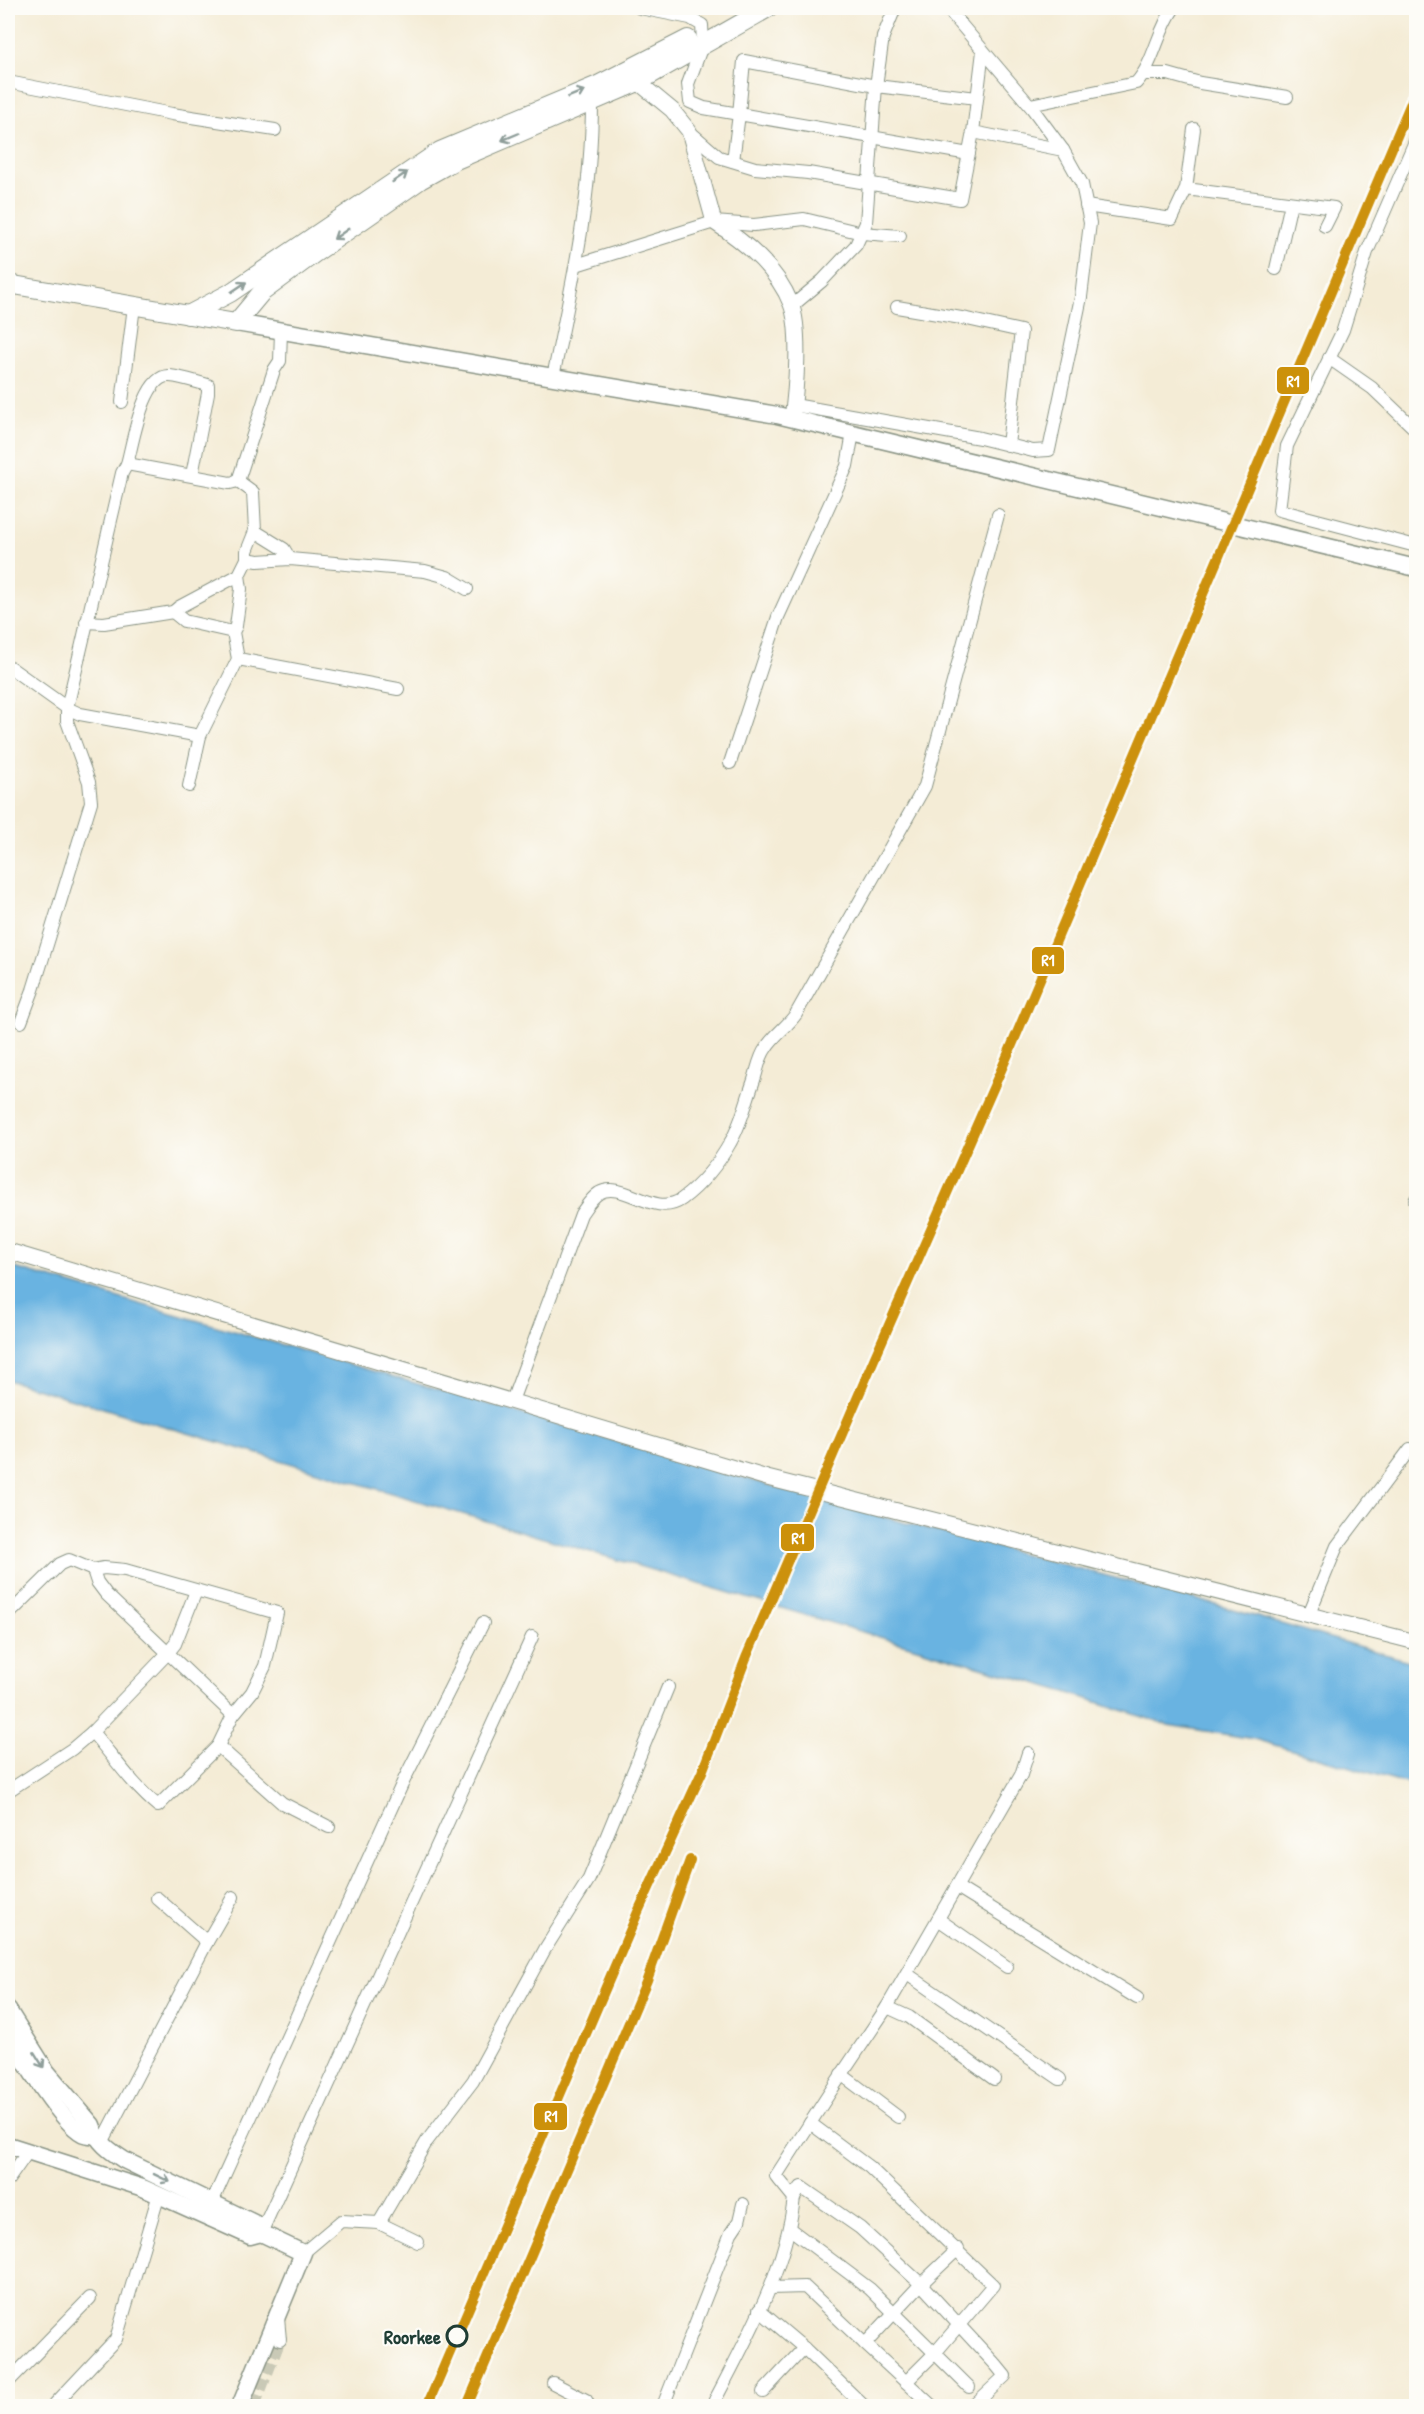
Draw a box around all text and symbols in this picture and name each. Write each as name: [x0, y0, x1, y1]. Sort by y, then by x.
one-way arrow: [566, 88, 584, 99]
one-way arrow: [501, 132, 519, 143]
one-way arrow: [391, 171, 408, 183]
one-way arrow: [334, 228, 350, 240]
one-way arrow: [230, 281, 247, 293]
line badge: R1: [1276, 366, 1310, 395]
text: R1: [1286, 370, 1300, 392]
line badge: R1: [1031, 946, 1065, 975]
text: R1: [1041, 949, 1055, 971]
line badge: R1: [780, 1523, 815, 1552]
text: R1: [791, 1527, 805, 1549]
one-way arrow: [32, 2051, 45, 2068]
line badge: R1: [533, 2102, 568, 2131]
text: R1: [544, 2105, 558, 2127]
one-way arrow: [153, 2173, 171, 2185]
place label: Roorkee: [384, 2323, 441, 2350]
marker: Roorkee: [446, 2325, 468, 2347]

